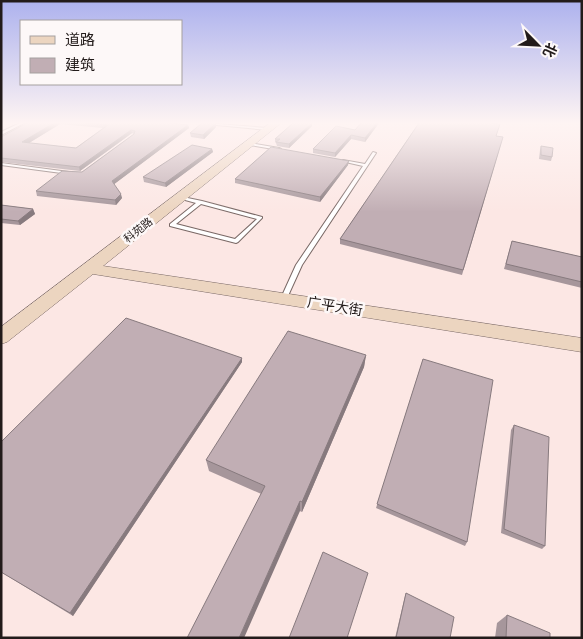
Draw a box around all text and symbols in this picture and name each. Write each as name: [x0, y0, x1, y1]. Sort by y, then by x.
legend: [20, 20, 182, 85]
north arrow: [513, 20, 563, 70]
text: 道路: [65, 31, 95, 48]
text: 北: [540, 41, 560, 60]
text: 建筑: [65, 56, 95, 73]
street label: 科苑路: [121, 215, 155, 245]
street label: 广平大街: [306, 294, 364, 318]

